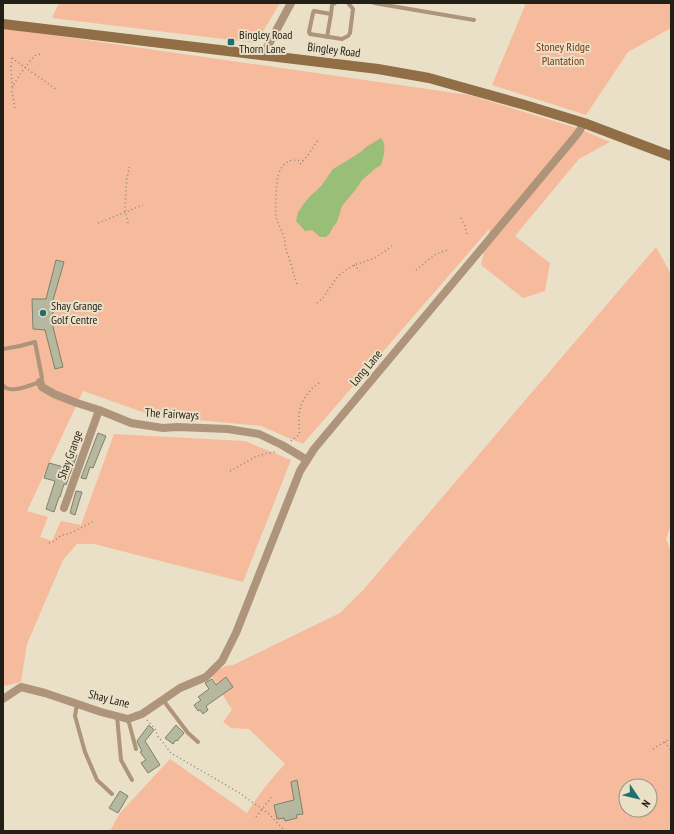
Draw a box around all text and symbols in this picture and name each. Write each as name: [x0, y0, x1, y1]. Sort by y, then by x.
place label: Bingley Road Thorn Lane: [239, 27, 292, 56]
marker: Bingley Road Thorn Lane: [226, 37, 236, 47]
street label: Bingley Road: [307, 39, 361, 60]
park label: Stoney Ridge Plantation: [536, 39, 590, 68]
place label: Shay Grange Golf Centre: [51, 298, 102, 327]
marker: Shay Grange Golf Centre: [38, 308, 48, 318]
street label: Long Lane: [346, 347, 385, 389]
street label: The Fairways: [145, 405, 200, 422]
street label: Shay Grange: [54, 428, 85, 482]
street label: Shay Lane: [87, 686, 131, 711]
north arrow: [618, 778, 658, 818]
text: N: [639, 797, 654, 810]

